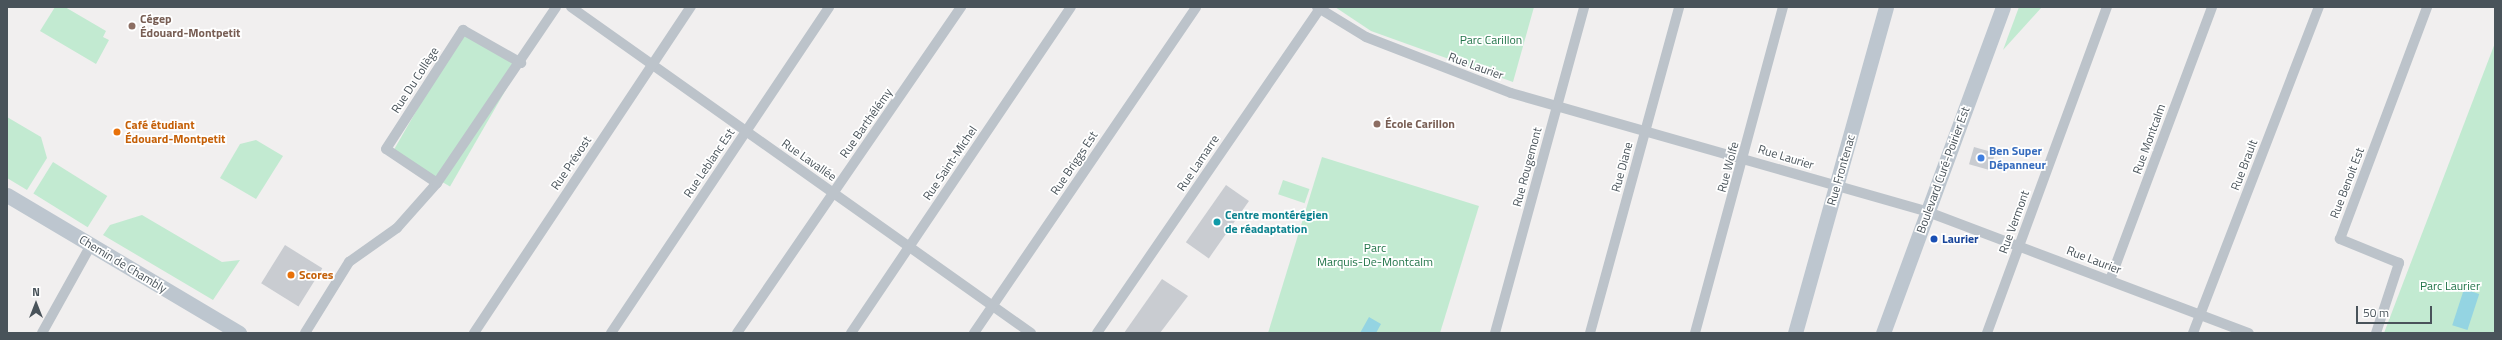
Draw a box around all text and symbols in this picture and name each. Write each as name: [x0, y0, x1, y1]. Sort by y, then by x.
place label: Cégep Édouard-Montpetit: [140, 12, 240, 40]
marker: Cégep Édouard-Montpetit: [127, 21, 137, 31]
park label: Parc Carillon: [1460, 33, 1522, 47]
street label: Rue Du Collège: [388, 44, 442, 116]
street label: Rue Laurier: [1446, 49, 1506, 83]
street label: Rue Barthélémy: [837, 86, 895, 160]
street label: Rue Montcalm: [2130, 102, 2168, 176]
street label: Boulevard Curé-Poirier Est: [1913, 105, 1973, 235]
place label: École Carillon: [1385, 117, 1455, 131]
place label: Café étudiant Édouard-Montpetit: [125, 118, 225, 146]
marker: École Carillon: [1372, 119, 1382, 129]
street label: Rue Saint-Michel: [920, 123, 980, 203]
street label: Rue Leblanc Est: [681, 126, 737, 200]
street label: Rue Rougemont: [1509, 126, 1545, 208]
marker: Café étudiant Édouard-Montpetit: [112, 127, 122, 137]
street label: Rue Briggs Est: [1047, 128, 1101, 198]
street label: Rue Lamarre: [1174, 132, 1222, 194]
street label: Rue Frontenac: [1824, 133, 1858, 207]
street label: Rue Prévost: [548, 134, 594, 192]
street label: Rue Lavallée: [779, 136, 839, 184]
street label: Rue Brault: [2228, 138, 2260, 192]
street label: Rue Diane: [1608, 140, 1636, 194]
street label: Rue Wolfe: [1714, 140, 1742, 194]
street label: Rue Laurier: [1756, 142, 1816, 172]
place label: Ben Super Dépanneur: [1989, 144, 2046, 172]
street label: Rue Benoit Est: [2327, 146, 2367, 220]
marker: Ben Super Dépanneur: [1976, 153, 1986, 163]
street label: Rue Vermont: [1996, 188, 2032, 256]
place label: Centre montérégien de réadaptation: [1225, 208, 1328, 236]
marker: Centre montérégien de réadaptation: [1212, 217, 1222, 227]
street label: Chemin de Chambly: [77, 232, 169, 296]
place label: Laurier: [1942, 232, 1979, 246]
marker: Laurier: [1929, 234, 1939, 244]
park label: Parc Marquis-De-Montcalm: [1317, 241, 1433, 269]
street label: Rue Laurier: [2065, 243, 2123, 277]
place label: Scores: [299, 268, 333, 282]
marker: Scores: [286, 270, 296, 280]
park label: Parc Laurier: [2420, 279, 2480, 293]
north arrow: [16, 284, 56, 324]
text: N: [32, 284, 40, 300]
scale bar: [2358, 298, 2434, 324]
text: 50 m: [2363, 303, 2389, 322]

